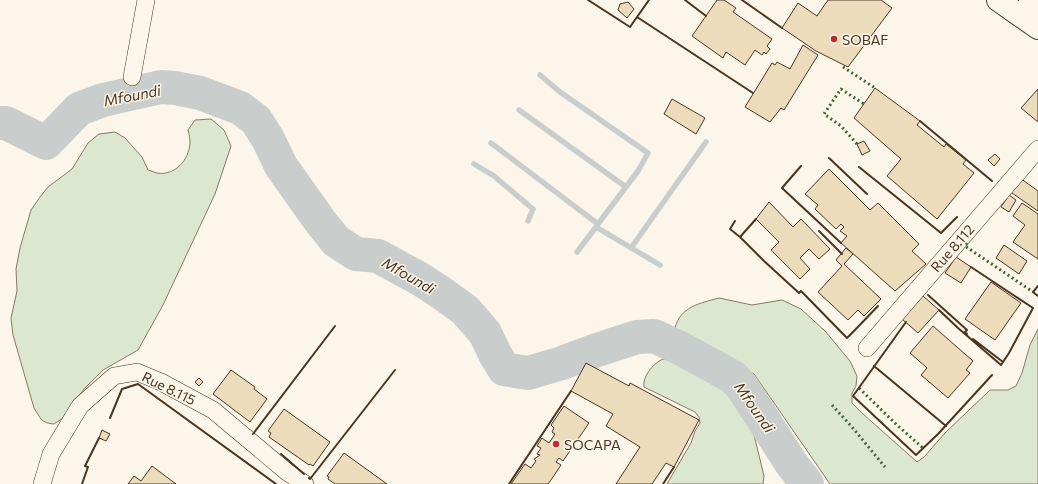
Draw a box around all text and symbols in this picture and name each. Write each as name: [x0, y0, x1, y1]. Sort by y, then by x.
place label: SOBAF: [842, 31, 888, 48]
marker: SOBAF: [829, 34, 839, 44]
water label: Mfoundi: [102, 80, 163, 109]
street label: Rue 8.112: [927, 221, 977, 275]
water label: Mfoundi: [379, 253, 440, 298]
street label: Rue 8.115: [139, 368, 199, 408]
water label: Mfoundi: [731, 378, 780, 437]
place label: SOCAPA: [564, 436, 621, 453]
marker: SOCAPA: [551, 439, 561, 449]

